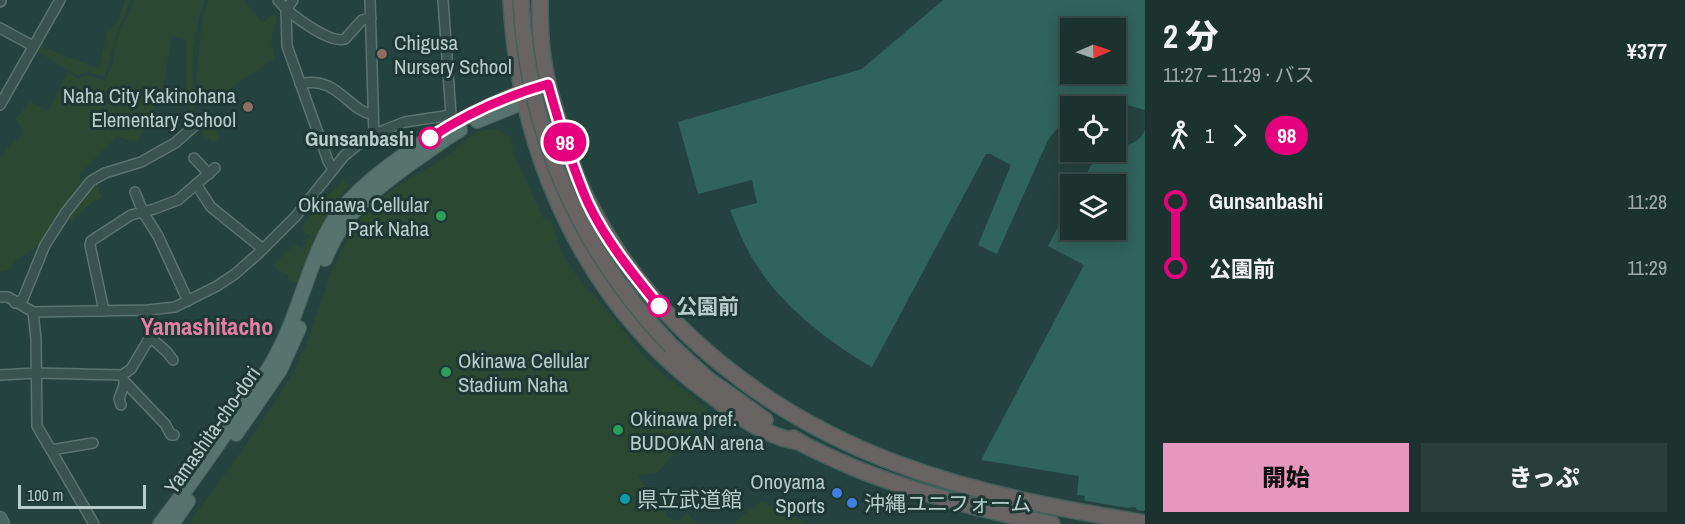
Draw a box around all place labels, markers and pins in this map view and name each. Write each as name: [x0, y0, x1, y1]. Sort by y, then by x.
place label: Chigusa Nursery School: [394, 28, 512, 81]
marker: Chigusa Nursery School: [375, 47, 389, 61]
place label: Naha City Kakinohana Elementary School: [63, 81, 236, 134]
marker: Naha City Kakinohana Elementary School: [241, 100, 255, 114]
place label: Gunsanbashi: [305, 124, 414, 153]
marker: Gunsanbashi: [419, 127, 441, 149]
place label: Okinawa Cellular Park Naha: [298, 190, 429, 243]
marker: Okinawa Cellular Park Naha: [434, 209, 448, 223]
place label: 公園前: [676, 292, 739, 321]
marker: 公園前: [648, 295, 670, 317]
place label: Okinawa Cellular Stadium Naha: [458, 346, 589, 399]
marker: Okinawa Cellular Stadium Naha: [439, 365, 453, 379]
place label: Okinawa pref. BUDOKAN arena: [630, 404, 764, 457]
marker: Okinawa pref. BUDOKAN arena: [611, 423, 625, 437]
place label: Onoyama Sports: [750, 467, 825, 520]
place label: 県立武道館: [637, 485, 742, 514]
marker: Onoyama Sports: [830, 486, 844, 500]
place label: 沖縄ユニフォーム: [864, 489, 1031, 518]
marker: 県立武道館: [618, 492, 632, 506]
marker: 沖縄ユニフォーム: [845, 496, 859, 510]

